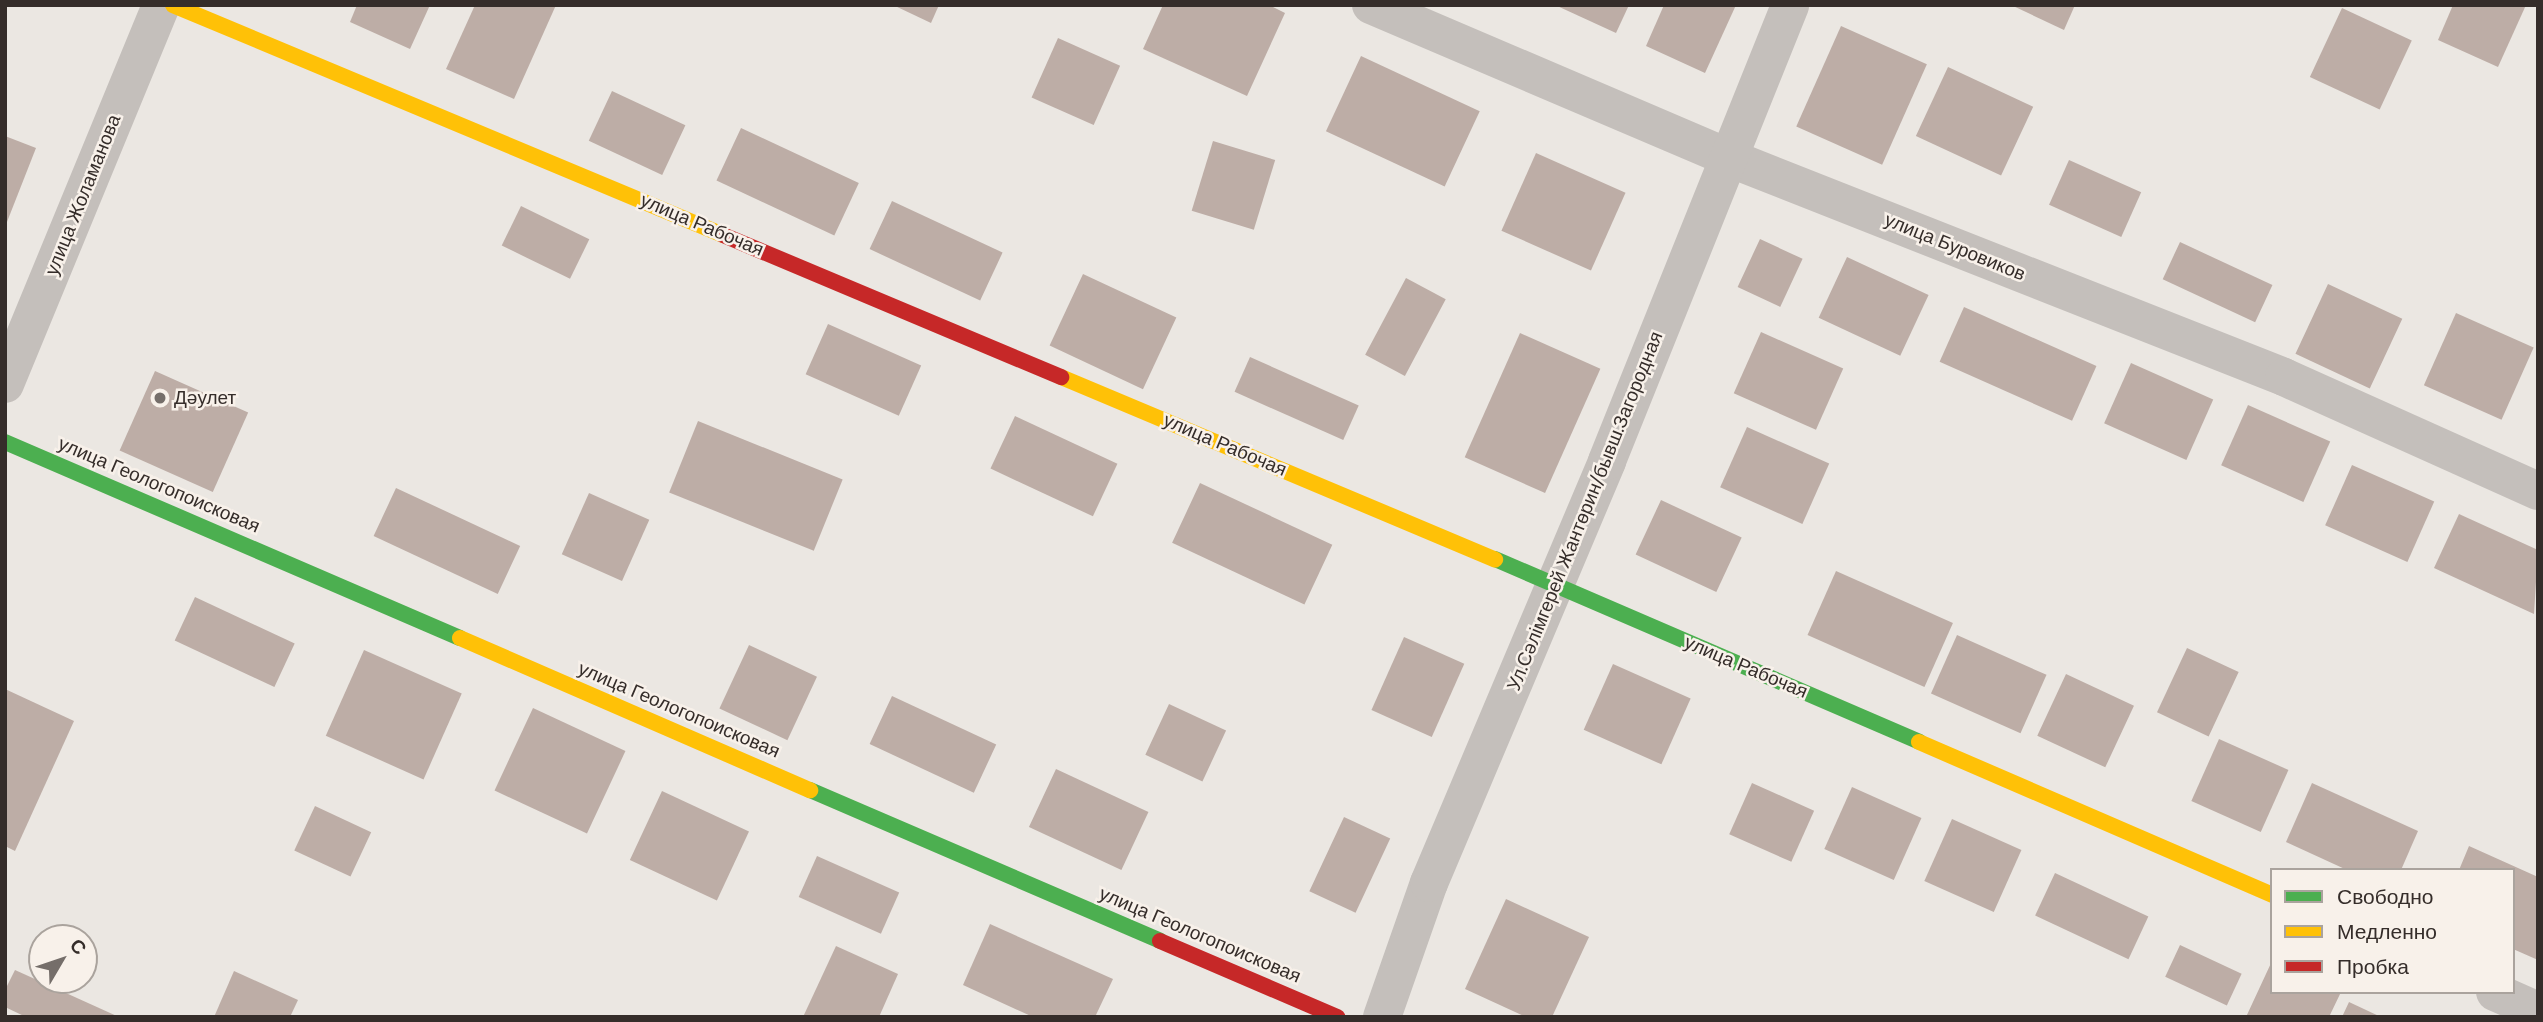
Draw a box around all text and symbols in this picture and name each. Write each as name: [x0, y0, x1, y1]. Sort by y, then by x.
street label: улица Жоламанова: [40, 111, 126, 279]
street label: улица Рабочая: [637, 189, 767, 261]
street label: улица Буровиков: [1881, 208, 2029, 286]
street label: Ул.Сәлімгерей Жантөрин/бывш.Загородная: [1502, 328, 1668, 694]
place label: Дәулет: [174, 387, 236, 409]
marker: Дәулет: [152, 390, 168, 406]
street label: улица Рабочая: [1160, 409, 1290, 481]
street label: улица Геологопоисковая: [55, 432, 263, 538]
street label: улица Рабочая: [1681, 631, 1811, 703]
street label: улица Геологопоисковая: [575, 657, 783, 763]
legend: [2270, 868, 2515, 994]
street label: улица Геологопоисковая: [1096, 882, 1304, 988]
text: Свободно: [2337, 883, 2434, 911]
text: Медленно: [2337, 918, 2437, 946]
north arrow: [28, 924, 98, 994]
text: С: [64, 934, 92, 960]
text: Пробка: [2337, 953, 2409, 981]

